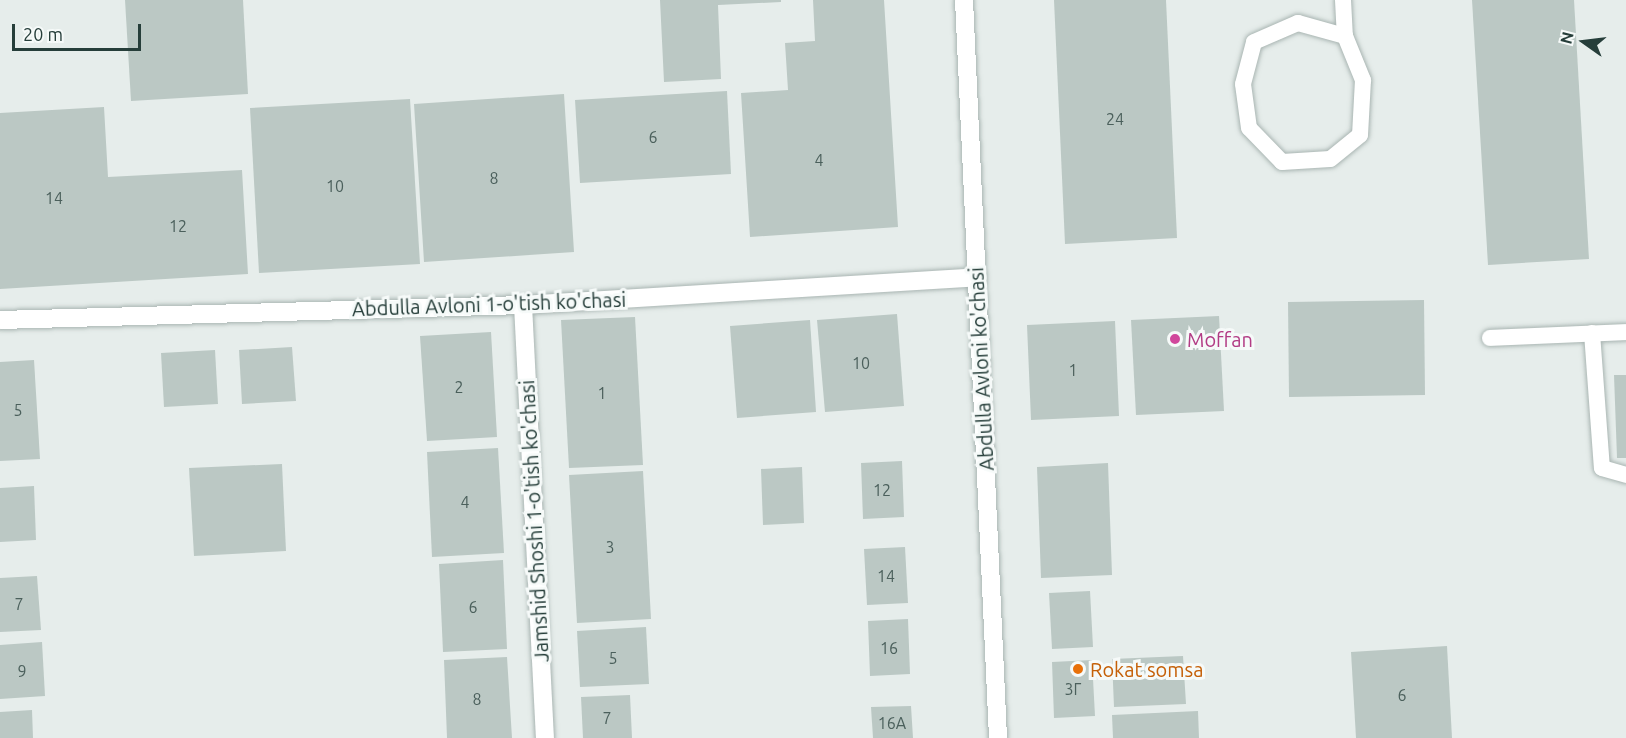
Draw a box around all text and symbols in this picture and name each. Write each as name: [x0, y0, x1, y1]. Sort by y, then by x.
scale bar: [15, 12, 144, 50]
north arrow: [1554, 12, 1614, 72]
text: 20 m: [23, 24, 63, 44]
text: N: [1556, 30, 1577, 46]
house number: 24: [1106, 109, 1124, 129]
house number: 6: [648, 127, 658, 147]
house number: 4: [814, 150, 824, 170]
house number: 8: [489, 168, 499, 188]
house number: 10: [326, 176, 344, 196]
house number: 14: [45, 188, 63, 208]
house number: 12: [169, 216, 187, 236]
street label: Abdulla Avloni ko'chasi: [964, 267, 998, 471]
street label: Abdulla Avloni 1-o'tish ko'chasi: [351, 287, 627, 321]
place label: Moffan: [1187, 327, 1253, 351]
marker: Moffan: [1168, 332, 1182, 346]
house number: 10: [852, 353, 870, 373]
house number: 1: [1068, 360, 1078, 380]
house number: 2: [454, 377, 464, 397]
street label: Jamshid Shoshi 1-o'tish ko'chasi: [515, 379, 553, 663]
house number: 1: [597, 383, 607, 403]
house number: 5: [13, 400, 23, 420]
house number: 12: [873, 480, 891, 500]
house number: 4: [460, 492, 470, 512]
house number: 3: [605, 537, 615, 557]
house number: 14: [877, 566, 895, 586]
house number: 7: [14, 594, 24, 614]
house number: 6: [468, 597, 478, 617]
house number: 16: [880, 638, 898, 658]
house number: 5: [608, 648, 618, 668]
place label: Rokat somsa: [1090, 657, 1204, 681]
house number: 9: [17, 661, 27, 681]
marker: Rokat somsa: [1071, 662, 1085, 676]
house number: 3Г: [1065, 679, 1081, 699]
house number: 6: [1397, 685, 1407, 705]
house number: 8: [472, 689, 482, 709]
house number: 7: [602, 708, 612, 728]
house number: 16A: [878, 713, 906, 733]

